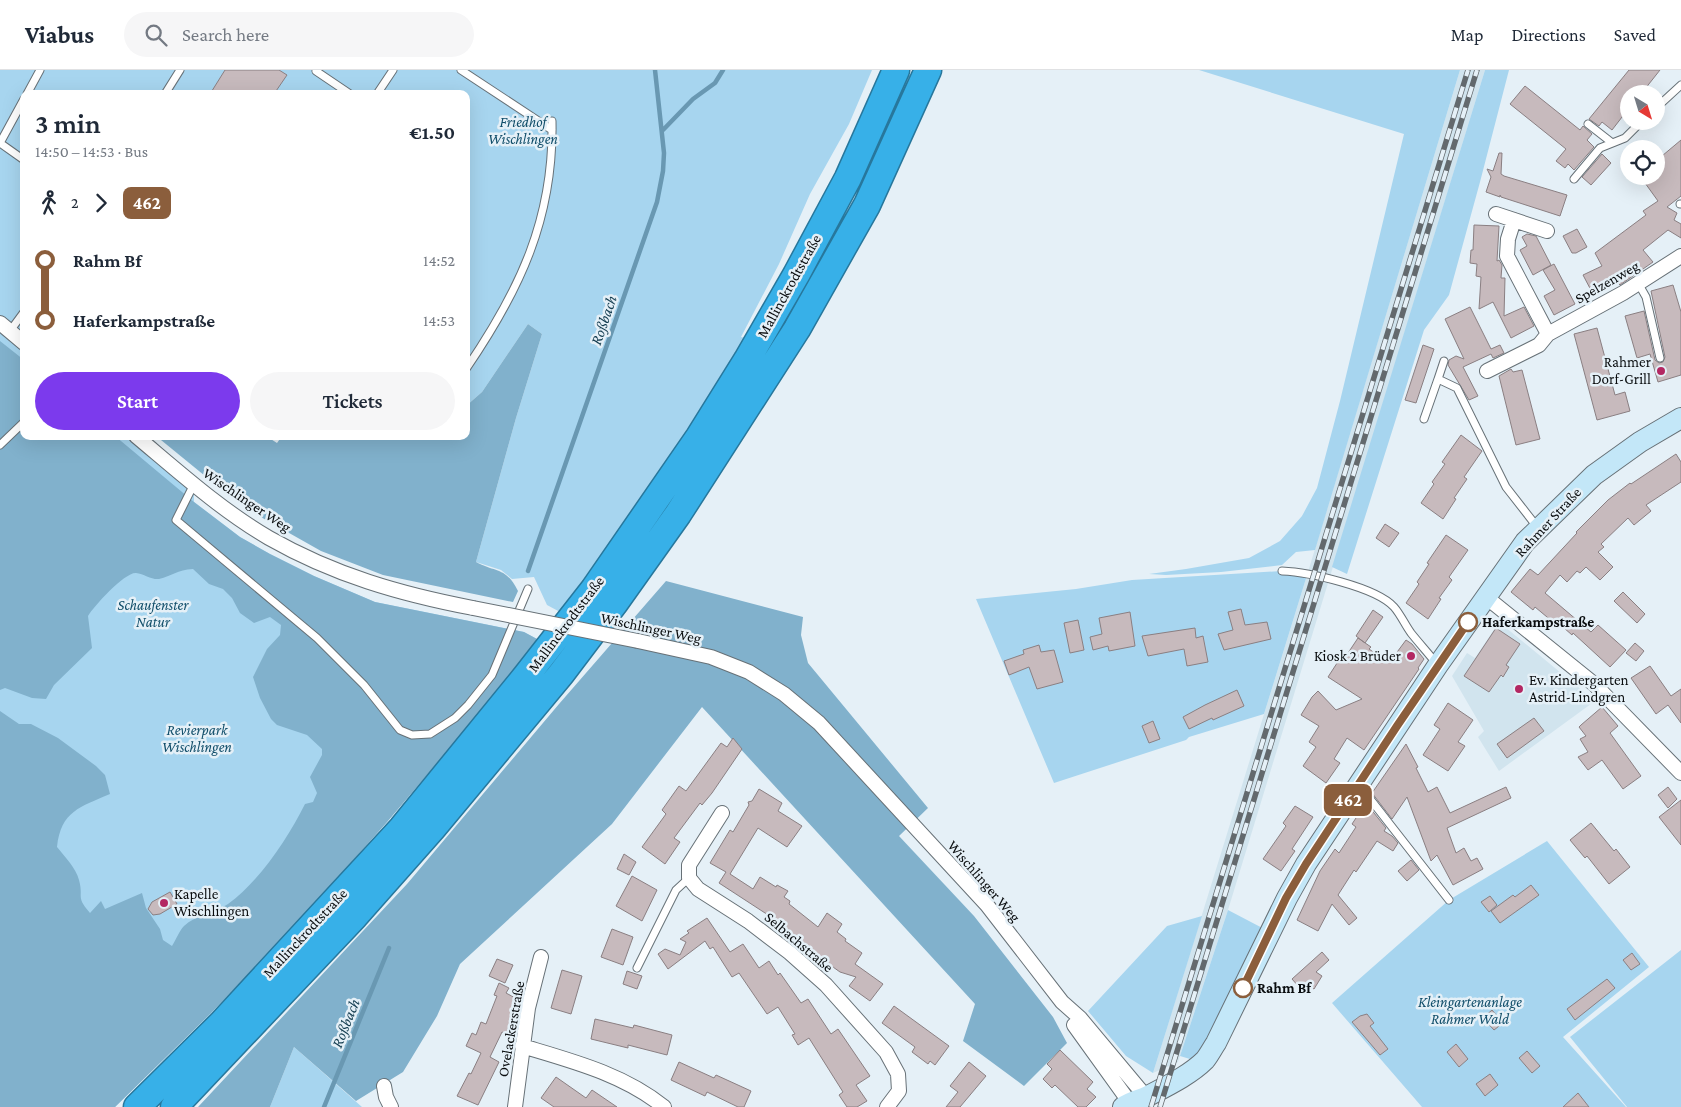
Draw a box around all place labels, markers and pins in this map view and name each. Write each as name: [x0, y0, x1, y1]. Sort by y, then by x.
place label: Rahmer Dorf-Grill: [1592, 354, 1652, 387]
marker: Rahmer Dorf-Grill: [1655, 365, 1667, 377]
marker: Haferkampstraße: [1458, 612, 1478, 632]
place label: Haferkampstraße: [1482, 614, 1594, 630]
place label: Kiosk 2 Brüder: [1314, 648, 1402, 664]
marker: Kiosk 2 Brüder: [1405, 650, 1417, 662]
place label: Ev. Kindergarten Astrid-Lindgren: [1529, 672, 1629, 706]
marker: Ev. Kindergarten Astrid-Lindgren: [1513, 683, 1525, 695]
place label: Kapelle Wischlingen: [174, 886, 249, 920]
marker: Kapelle Wischlingen: [158, 897, 170, 909]
marker: Rahm Bf: [1233, 978, 1253, 998]
place label: Rahm Bf: [1257, 980, 1312, 996]

